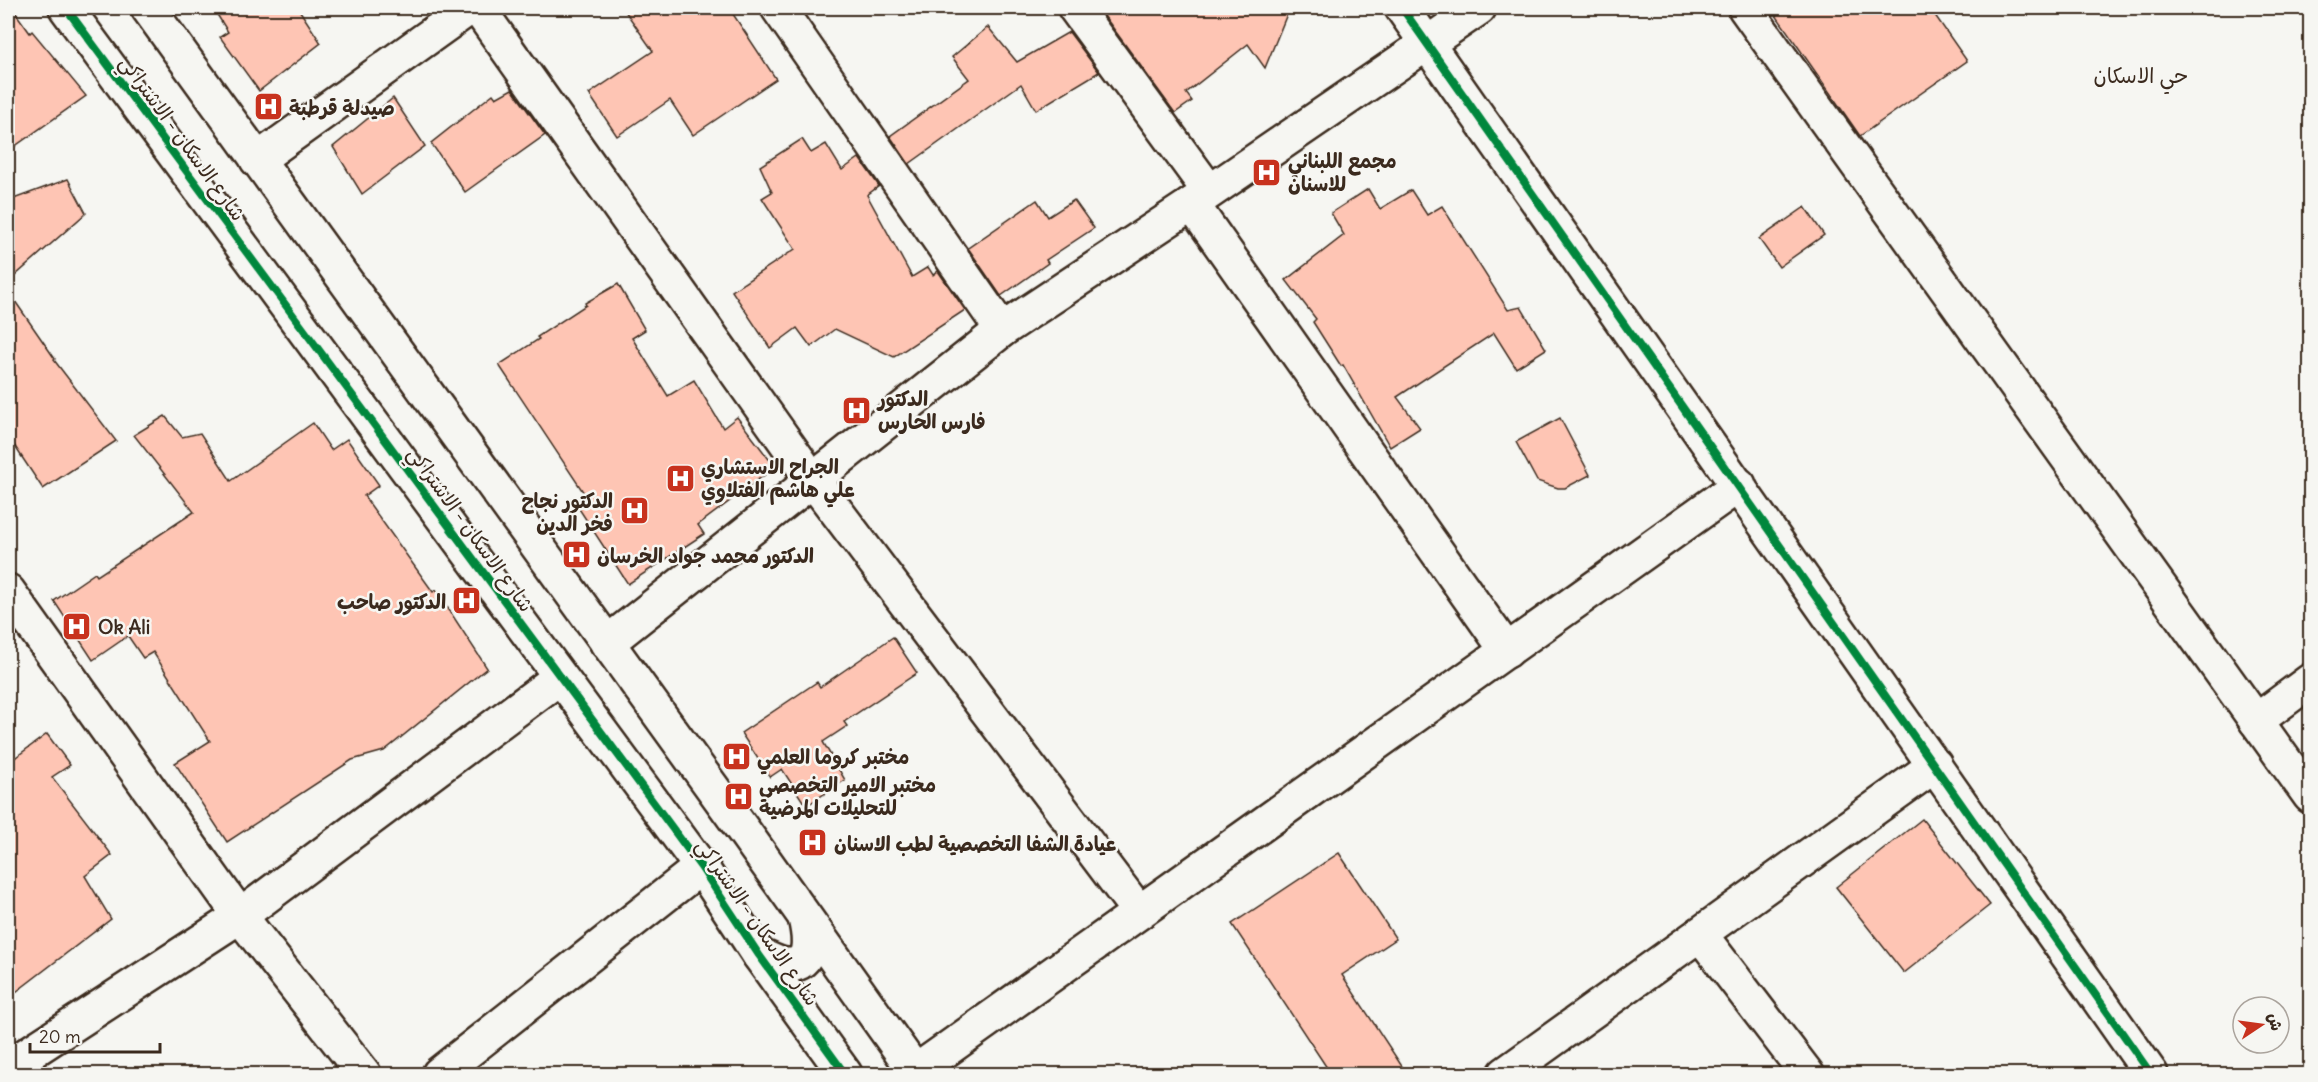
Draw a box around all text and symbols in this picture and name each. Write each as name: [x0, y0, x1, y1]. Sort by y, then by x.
street label: شارع الاسكان - الاشتراكي: [110, 51, 251, 229]
district label: حي الاسكان: [2093, 62, 2189, 95]
hospital icon: صيدلة قرطبة: [252, 91, 284, 123]
place label: صيدلة قرطبة: [289, 95, 395, 121]
place label: مجمع اللبناني للاسنان: [1288, 148, 1397, 196]
hospital icon: مجمع اللبناني للاسنان: [1251, 156, 1283, 188]
place label: الدكتور فارس الحارس: [876, 386, 986, 434]
hospital icon: الدكتور فارس الحارس: [841, 394, 873, 426]
street label: شارع الاسكان - الاشتراكي: [398, 442, 539, 620]
place label: الجراح الاستشاري علي هاشم الفتلاوي: [701, 454, 855, 508]
hospital icon: الجراح الاستشاري علي هاشم الفتلاوي: [664, 462, 696, 494]
place label: الدكتور نجاح فخر الدين: [521, 488, 613, 536]
hospital icon: الدكتور نجاح فخر الدين: [618, 495, 650, 527]
hospital icon: الدكتور محمد جواد الخرسان: [560, 539, 592, 571]
place label: الدكتور محمد جواد الخرسان: [597, 543, 814, 570]
hospital icon: الدكتور صاحب: [451, 585, 483, 617]
place label: الدكتور صاحب: [337, 589, 446, 616]
hospital icon: Ok Ali: [61, 610, 93, 642]
place label: Ok Ali: [98, 614, 150, 639]
hospital icon: مختبر كروما العلمي: [720, 740, 752, 772]
place label: مختبر كروما العلمي: [757, 744, 909, 775]
place label: مختبر الامير التخصصي للتحليلات المرضية: [759, 772, 936, 820]
hospital icon: مختبر الامير التخصصي للتحليلات المرضية: [722, 780, 754, 812]
hospital icon: عيادة الشفا التخصصية لطب الاسنان: [797, 827, 829, 859]
place label: عيادة الشفا التخصصية لطب الاسنان: [834, 831, 1116, 857]
street label: شارع الاسكان - الاشتراكي: [686, 834, 825, 1014]
north arrow: [2231, 995, 2291, 1055]
text: ش: [2264, 1011, 2287, 1032]
scale bar: [30, 1016, 160, 1054]
text: 20 m: [39, 1025, 81, 1048]

